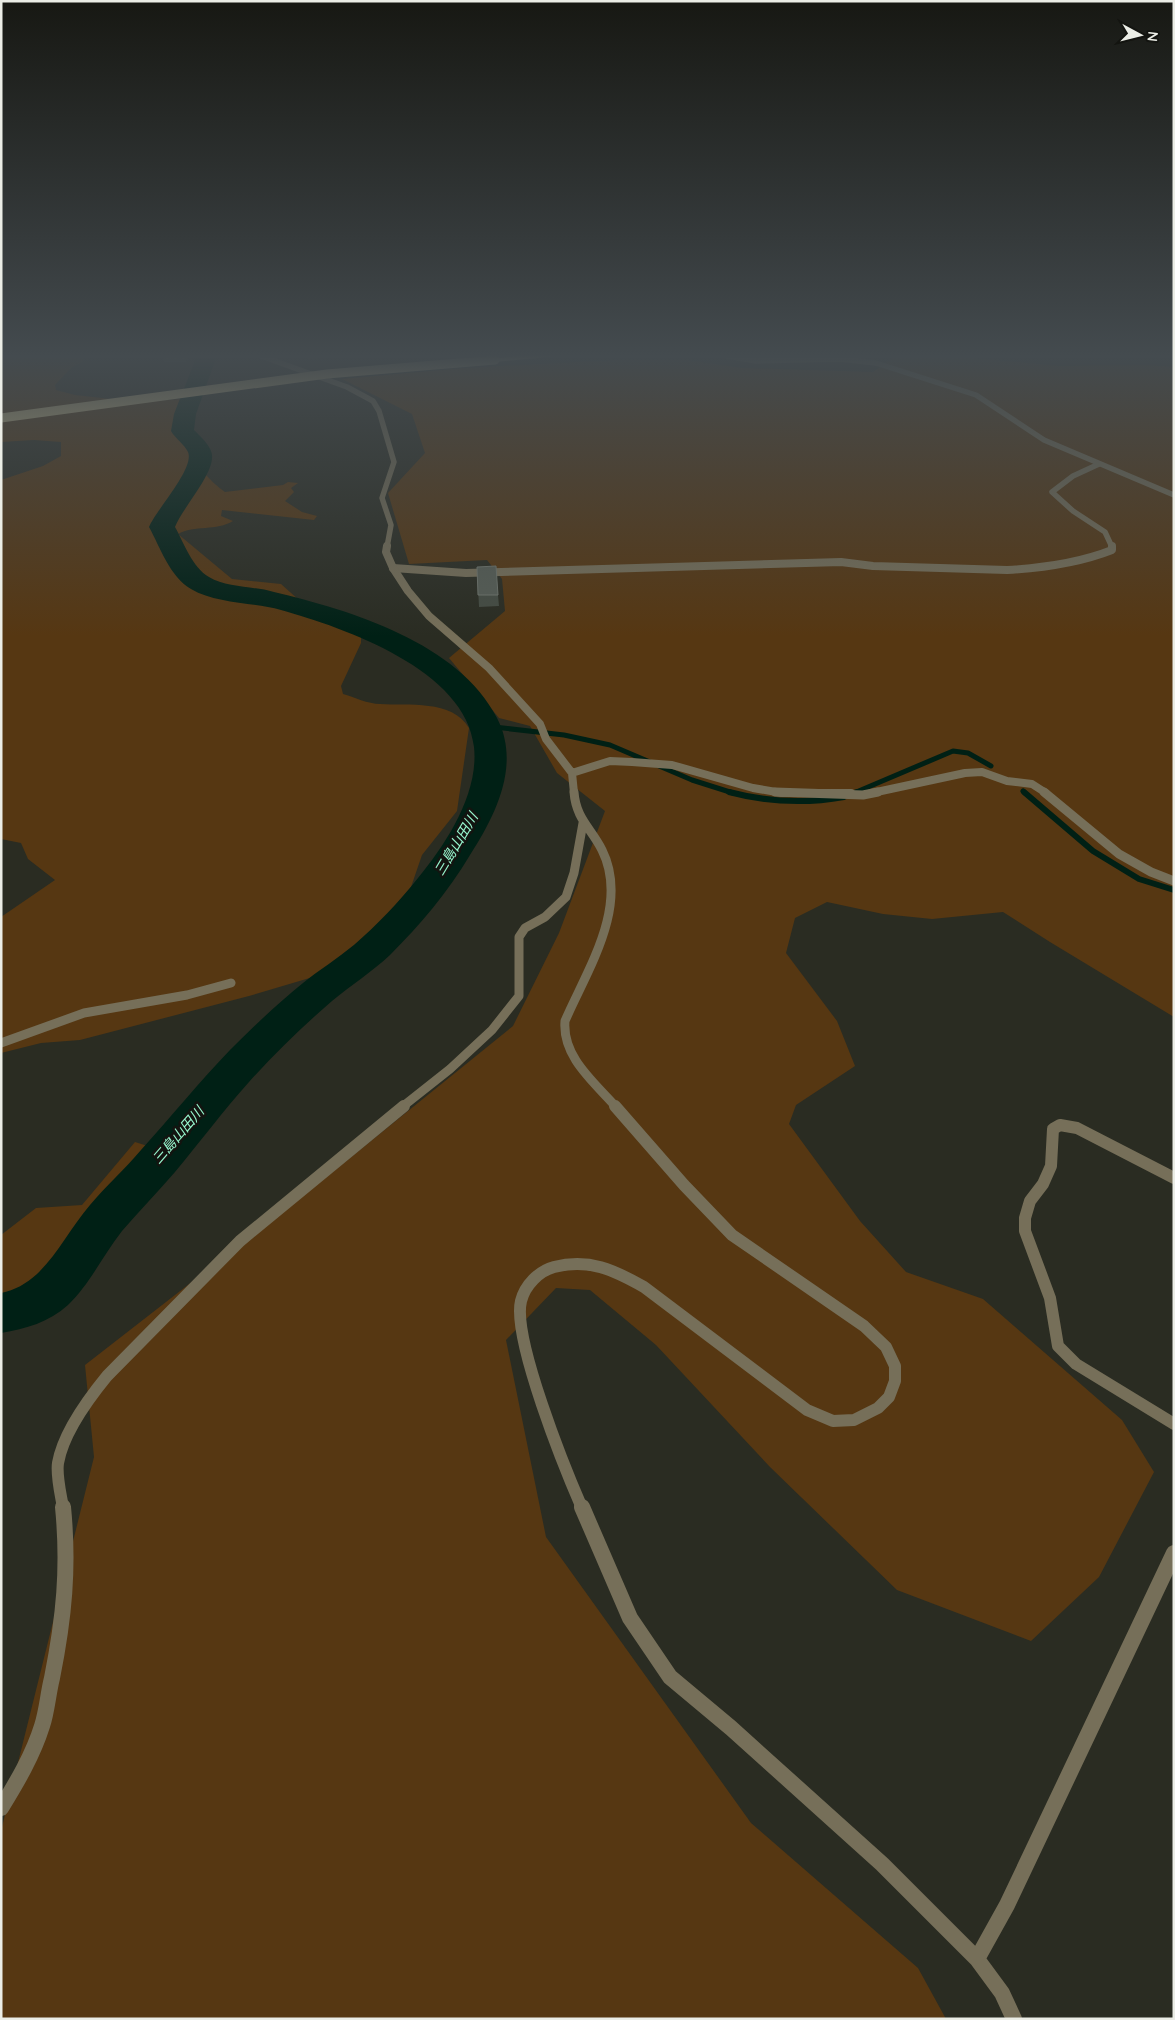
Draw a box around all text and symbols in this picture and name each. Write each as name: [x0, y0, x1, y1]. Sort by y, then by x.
north arrow: [1115, 10, 1165, 60]
text: N: [1143, 30, 1162, 43]
water label: 三島山田川: [430, 808, 483, 879]
water label: 三島山田川: [148, 1101, 209, 1167]

